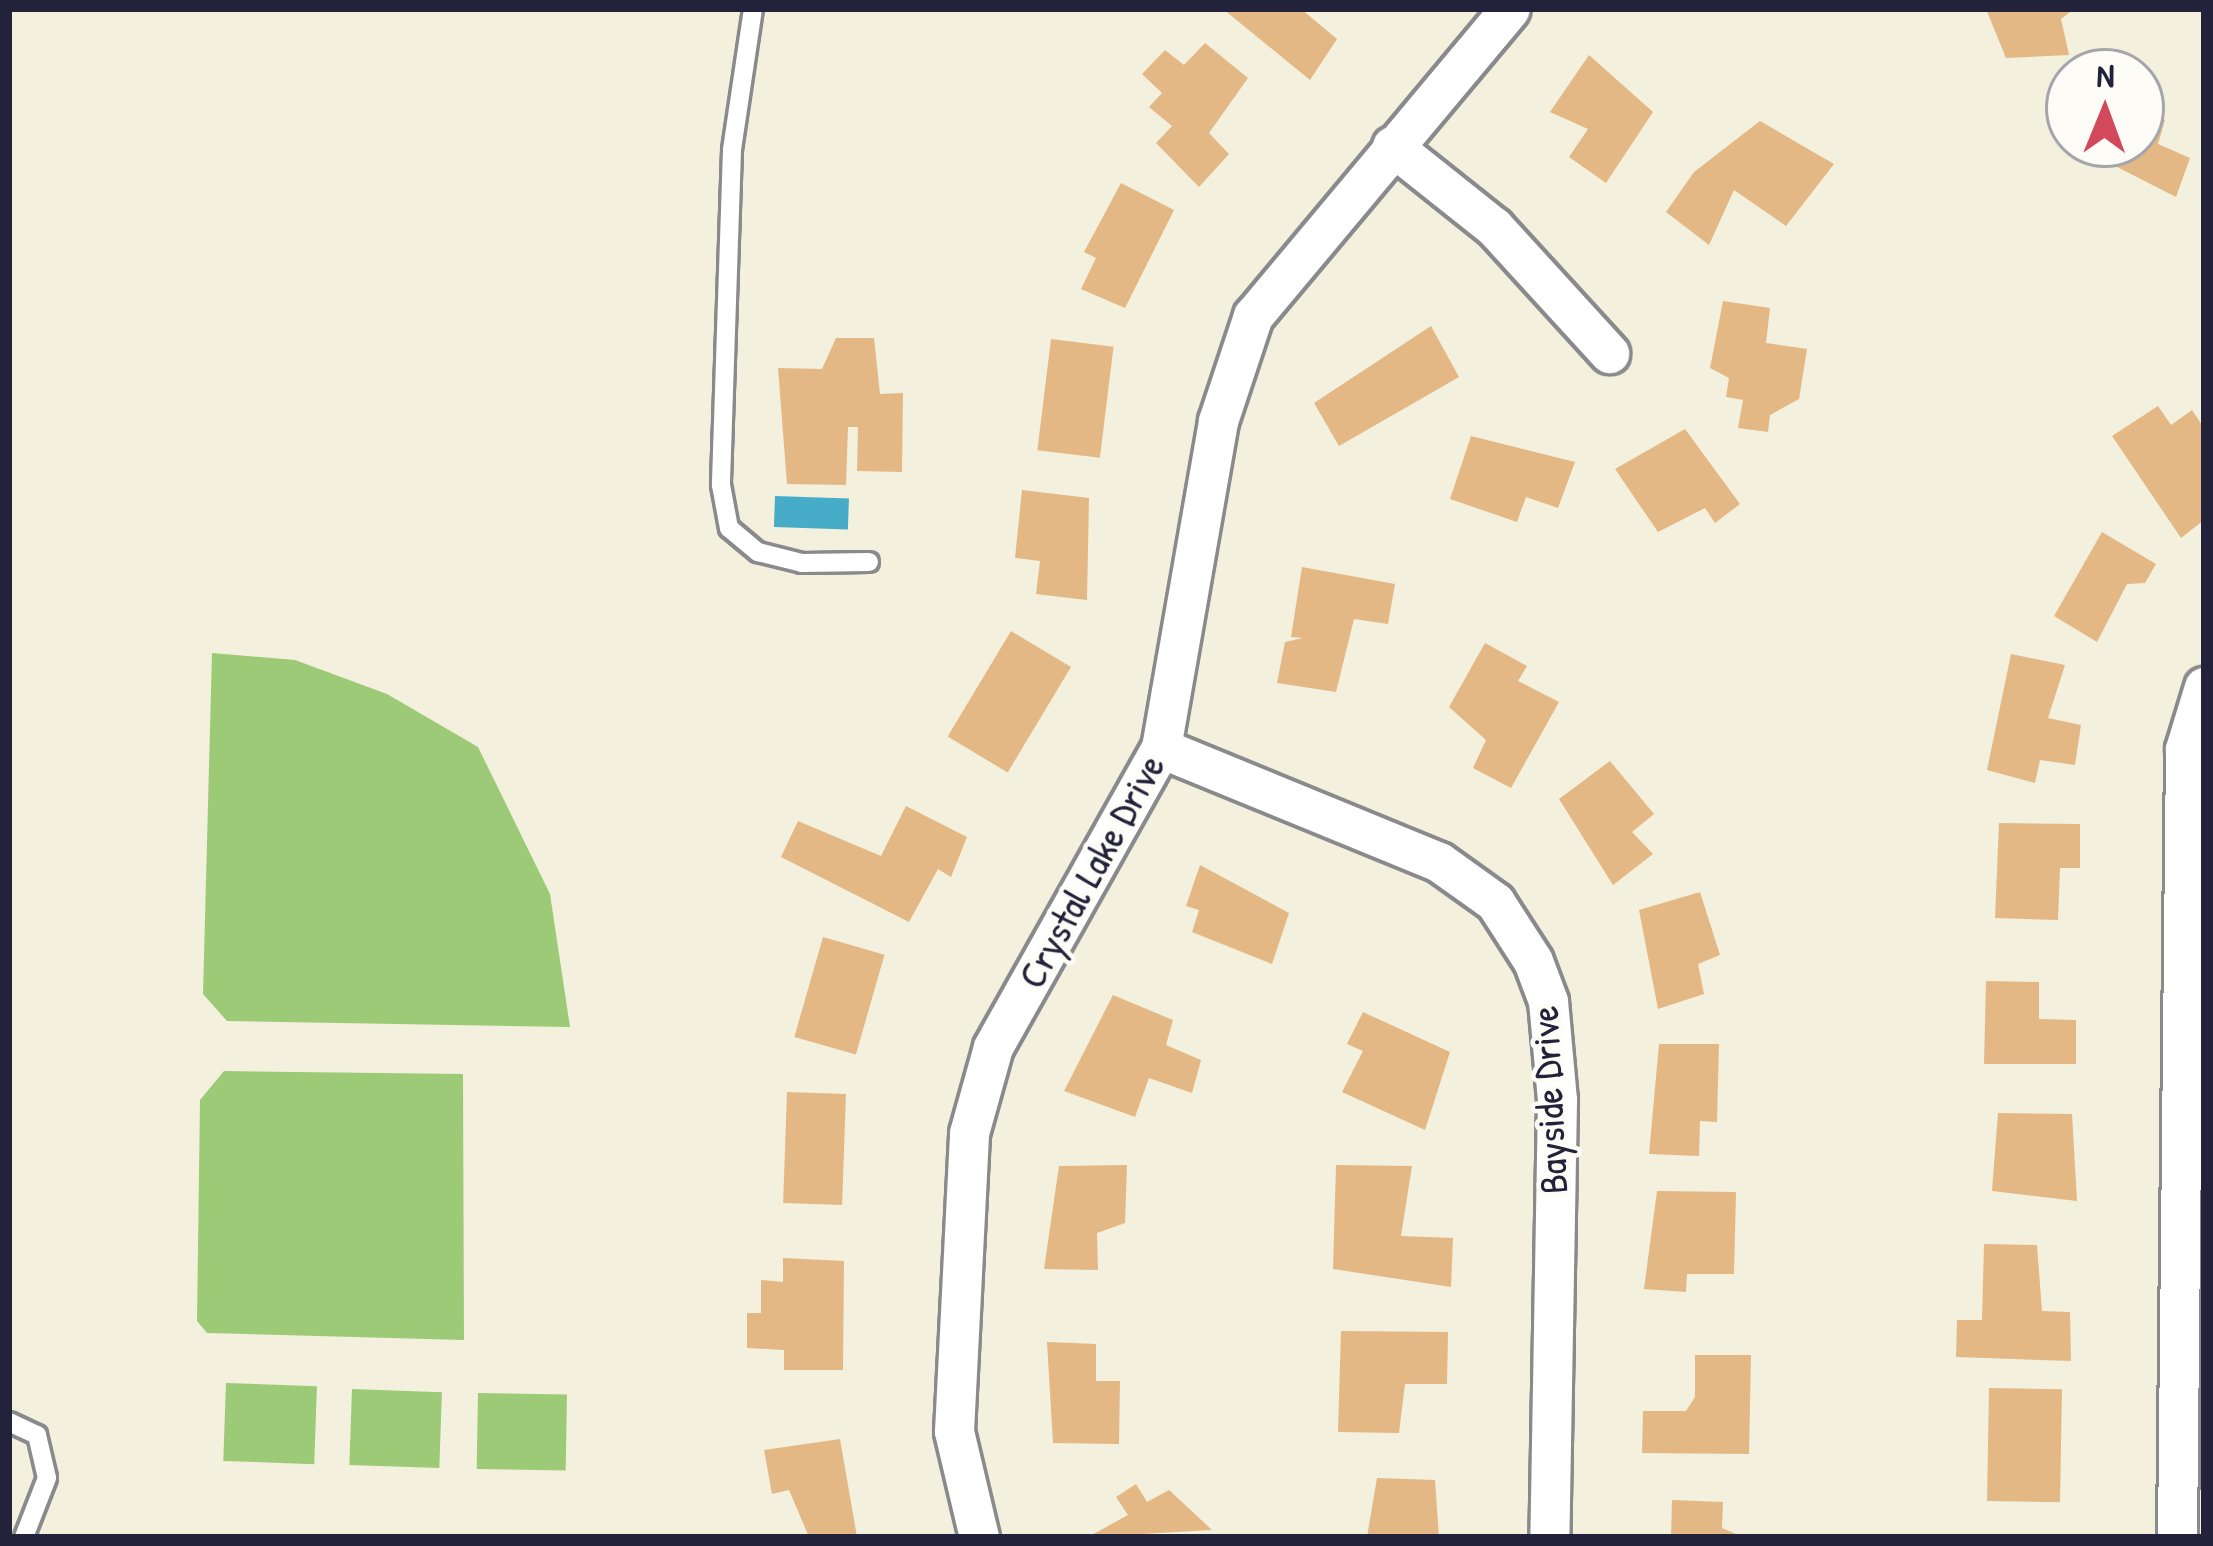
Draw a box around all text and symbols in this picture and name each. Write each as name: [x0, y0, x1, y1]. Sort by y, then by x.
north arrow: [2045, 48, 2165, 168]
text: N: [2096, 53, 2115, 97]
street label: Crystal Lake Drive: [1008, 746, 1174, 996]
street label: Bayside Drive: [1521, 1005, 1577, 1195]

